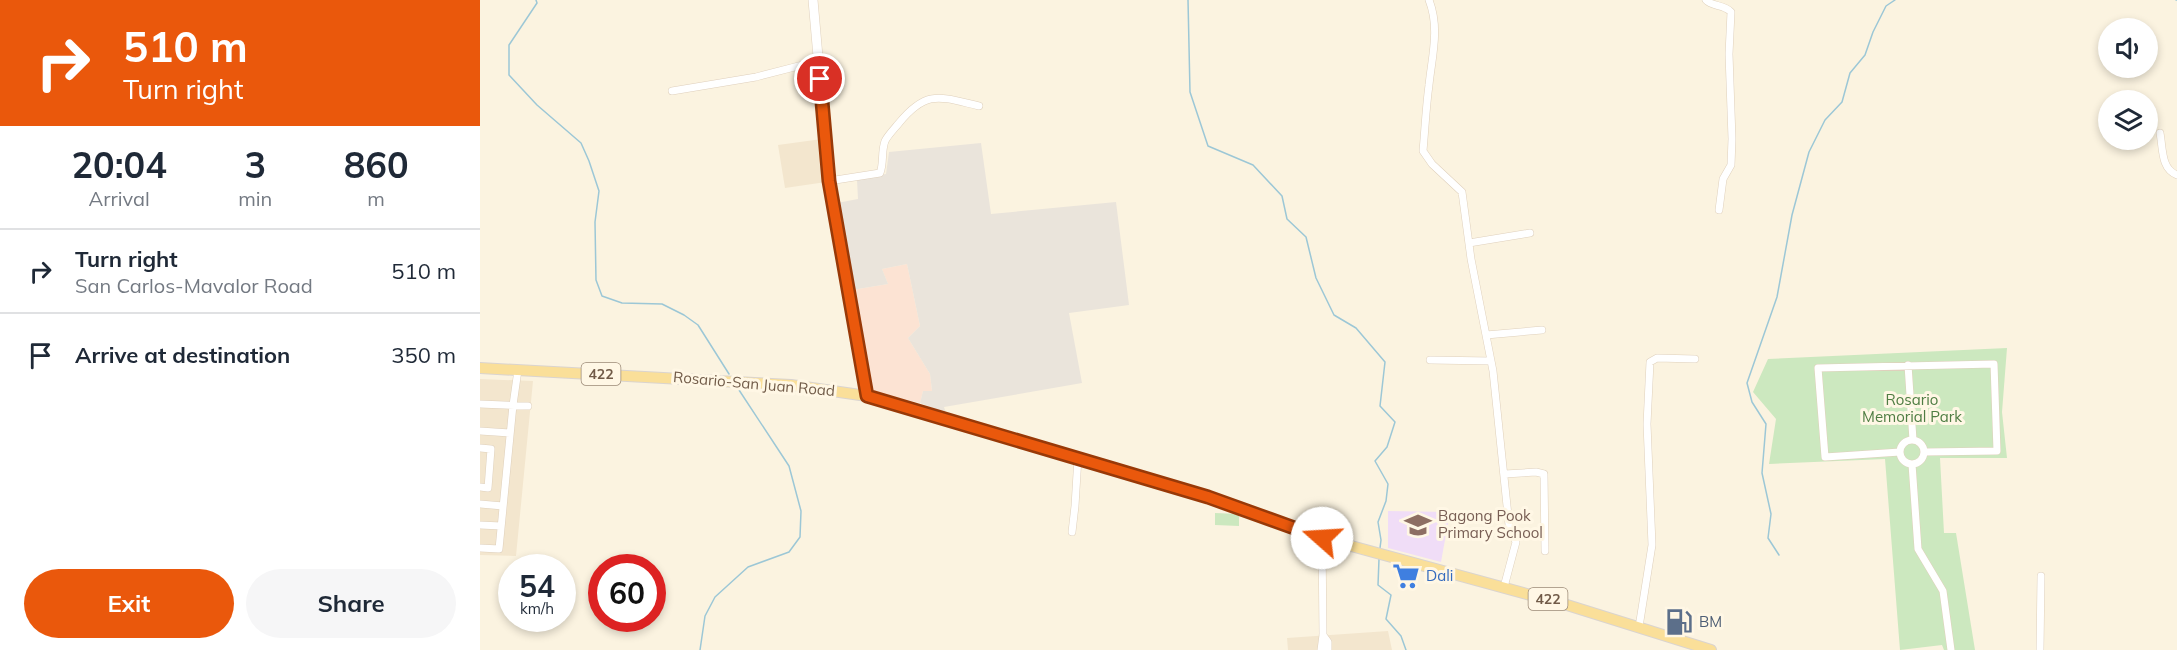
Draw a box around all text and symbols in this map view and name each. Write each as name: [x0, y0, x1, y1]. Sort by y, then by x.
map controls: [2098, 18, 2158, 150]
button: sound: [2098, 18, 2158, 78]
text: 510 m: [123, 20, 248, 73]
icon: right: [24, 24, 102, 102]
pin: [794, 53, 845, 104]
icon: arrive: [803, 62, 836, 95]
text: Turn right: [123, 72, 243, 106]
button: layers: [2098, 90, 2158, 150]
text: 20:04: [71, 142, 167, 187]
text: 3: [244, 142, 266, 187]
text: 860: [344, 142, 409, 187]
text: Arrival: [89, 186, 150, 211]
text: min: [238, 186, 272, 211]
text: m: [367, 186, 385, 211]
text: Turn right: [75, 245, 178, 273]
icon: right: [24, 255, 57, 288]
text: 510 m: [391, 257, 456, 285]
text: San Carlos-Mavalor Road: [75, 273, 313, 298]
icon: arrive: [24, 339, 57, 372]
text: Arrive at destination: [75, 341, 290, 369]
text: 350 m: [391, 341, 456, 369]
road number: 422: [582, 363, 620, 385]
street label: Rosario-San Juan Road: [672, 367, 836, 400]
park label: Rosario Memorial Park: [1862, 390, 1962, 426]
position arrow: [1290, 506, 1354, 570]
place label: Bagong Pook Primary School: [1438, 506, 1543, 542]
school or university icon: Bagong Pook Primary School: [1403, 510, 1433, 540]
speed limit sign: 60: [588, 554, 666, 632]
supermarket icon: Dali: [1391, 561, 1421, 591]
place label: Dali: [1426, 566, 1453, 585]
text: 54: [519, 567, 555, 605]
button: Exit: [24, 569, 234, 638]
button: Share: [246, 569, 456, 638]
road number: 422: [1528, 588, 1568, 610]
text: km/h: [520, 599, 554, 618]
fuel station icon: BM: [1664, 607, 1694, 637]
place label: BM: [1699, 612, 1722, 631]

